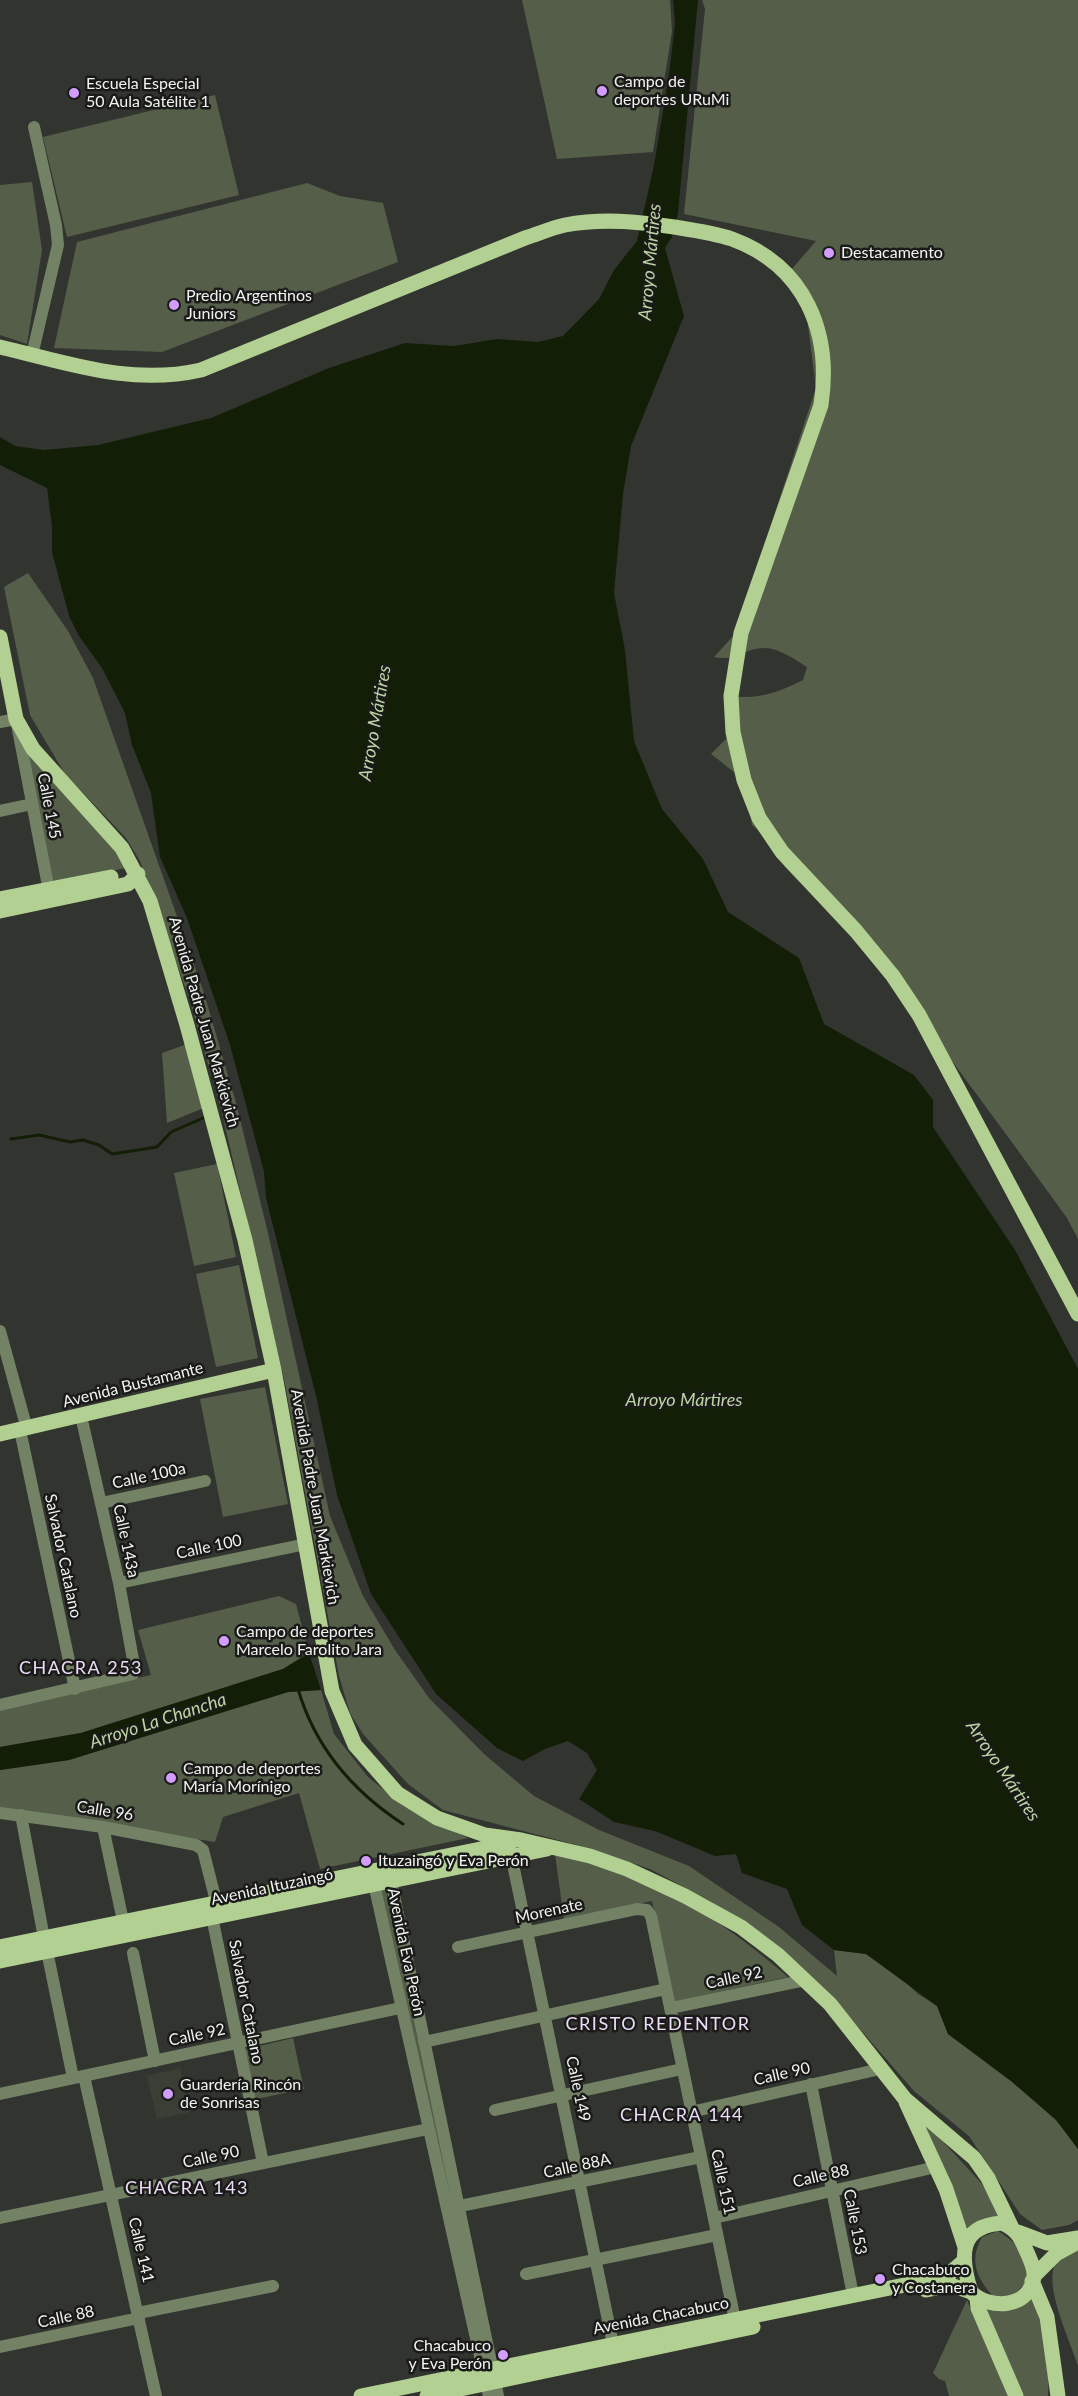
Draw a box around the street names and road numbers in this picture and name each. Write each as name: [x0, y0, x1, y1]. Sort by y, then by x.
street label: Calle 145: [33, 771, 65, 841]
street label: Avenida Padre Juan Markievich: [165, 914, 243, 1130]
street label: Avenida Bustamante: [61, 1358, 205, 1412]
street label: Avenida Padre Juan Markievich: [287, 1388, 343, 1606]
street label: Calle 100a: [111, 1459, 187, 1493]
street label: Salvador Catalano: [40, 1492, 86, 1620]
street label: Calle 143a: [109, 1503, 143, 1579]
street label: Calle 100: [174, 1531, 244, 1563]
street label: Calle 96: [75, 1797, 135, 1825]
street label: Avenida Ituzaingó: [209, 1865, 335, 1909]
street label: Avenida Eva Perón: [383, 1886, 429, 2018]
street label: Morenate: [513, 1894, 585, 1928]
street label: Salvador Catalano: [225, 1938, 267, 2066]
street label: Calle 92: [704, 1963, 764, 1993]
street label: Calle 92: [167, 2020, 227, 2050]
street label: Calle 149: [562, 2054, 594, 2124]
street label: Calle 90: [752, 2058, 812, 2090]
street label: Calle 90: [181, 2142, 241, 2172]
street label: Calle 151: [707, 2147, 739, 2217]
street label: Calle 88A: [542, 2150, 612, 2182]
street label: Calle 88: [791, 2160, 851, 2192]
street label: Calle 153: [839, 2187, 871, 2257]
street label: Calle 141: [124, 2215, 158, 2285]
street label: Avenida Chacabuco: [591, 2293, 731, 2339]
street label: Calle 88: [36, 2302, 96, 2332]

